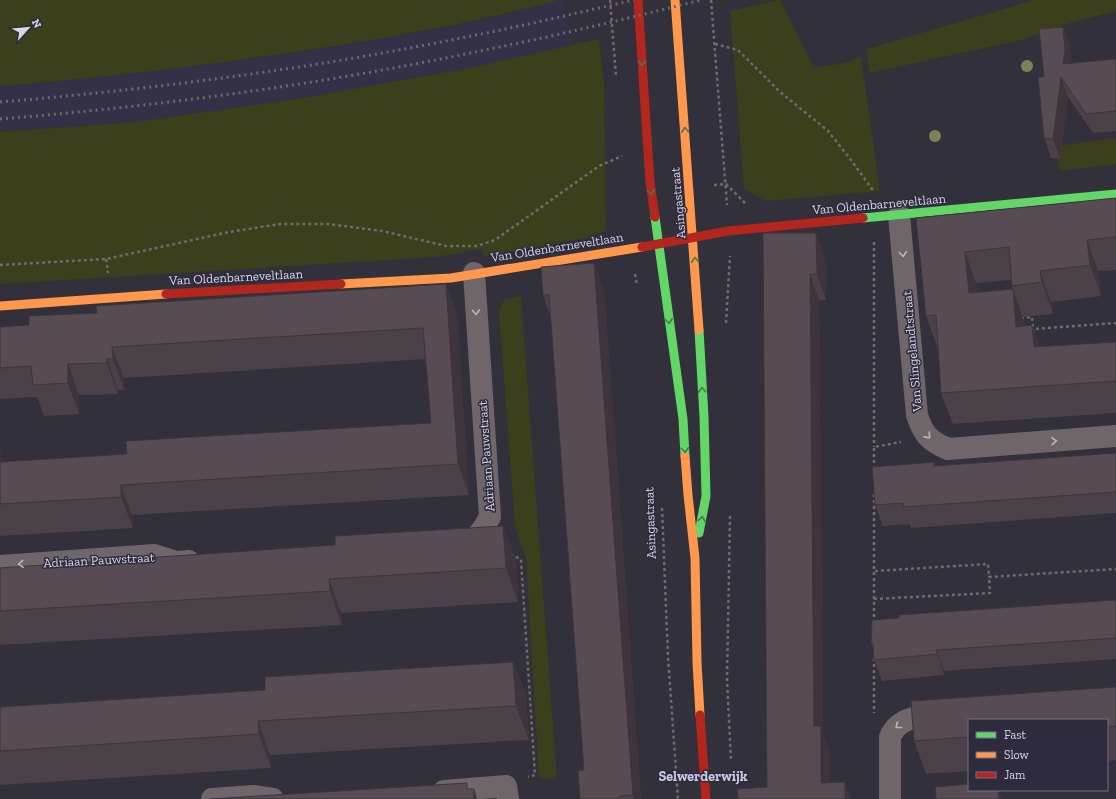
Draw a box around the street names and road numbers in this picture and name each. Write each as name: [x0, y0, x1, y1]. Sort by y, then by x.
street label: Asingastraat: [667, 166, 689, 240]
street label: Van Oldenbarneveltlaan: [811, 191, 947, 217]
street label: Van Oldenbarneveltlaan: [489, 229, 625, 265]
street label: Van Oldenbarneveltlaan: [168, 266, 304, 288]
street label: Van Slingelandtstraat: [899, 290, 925, 413]
street label: Adriaan Pauwstraat: [475, 400, 497, 512]
street label: Asingastraat: [641, 487, 659, 559]
street label: Adriaan Pauwstraat: [43, 550, 155, 570]

